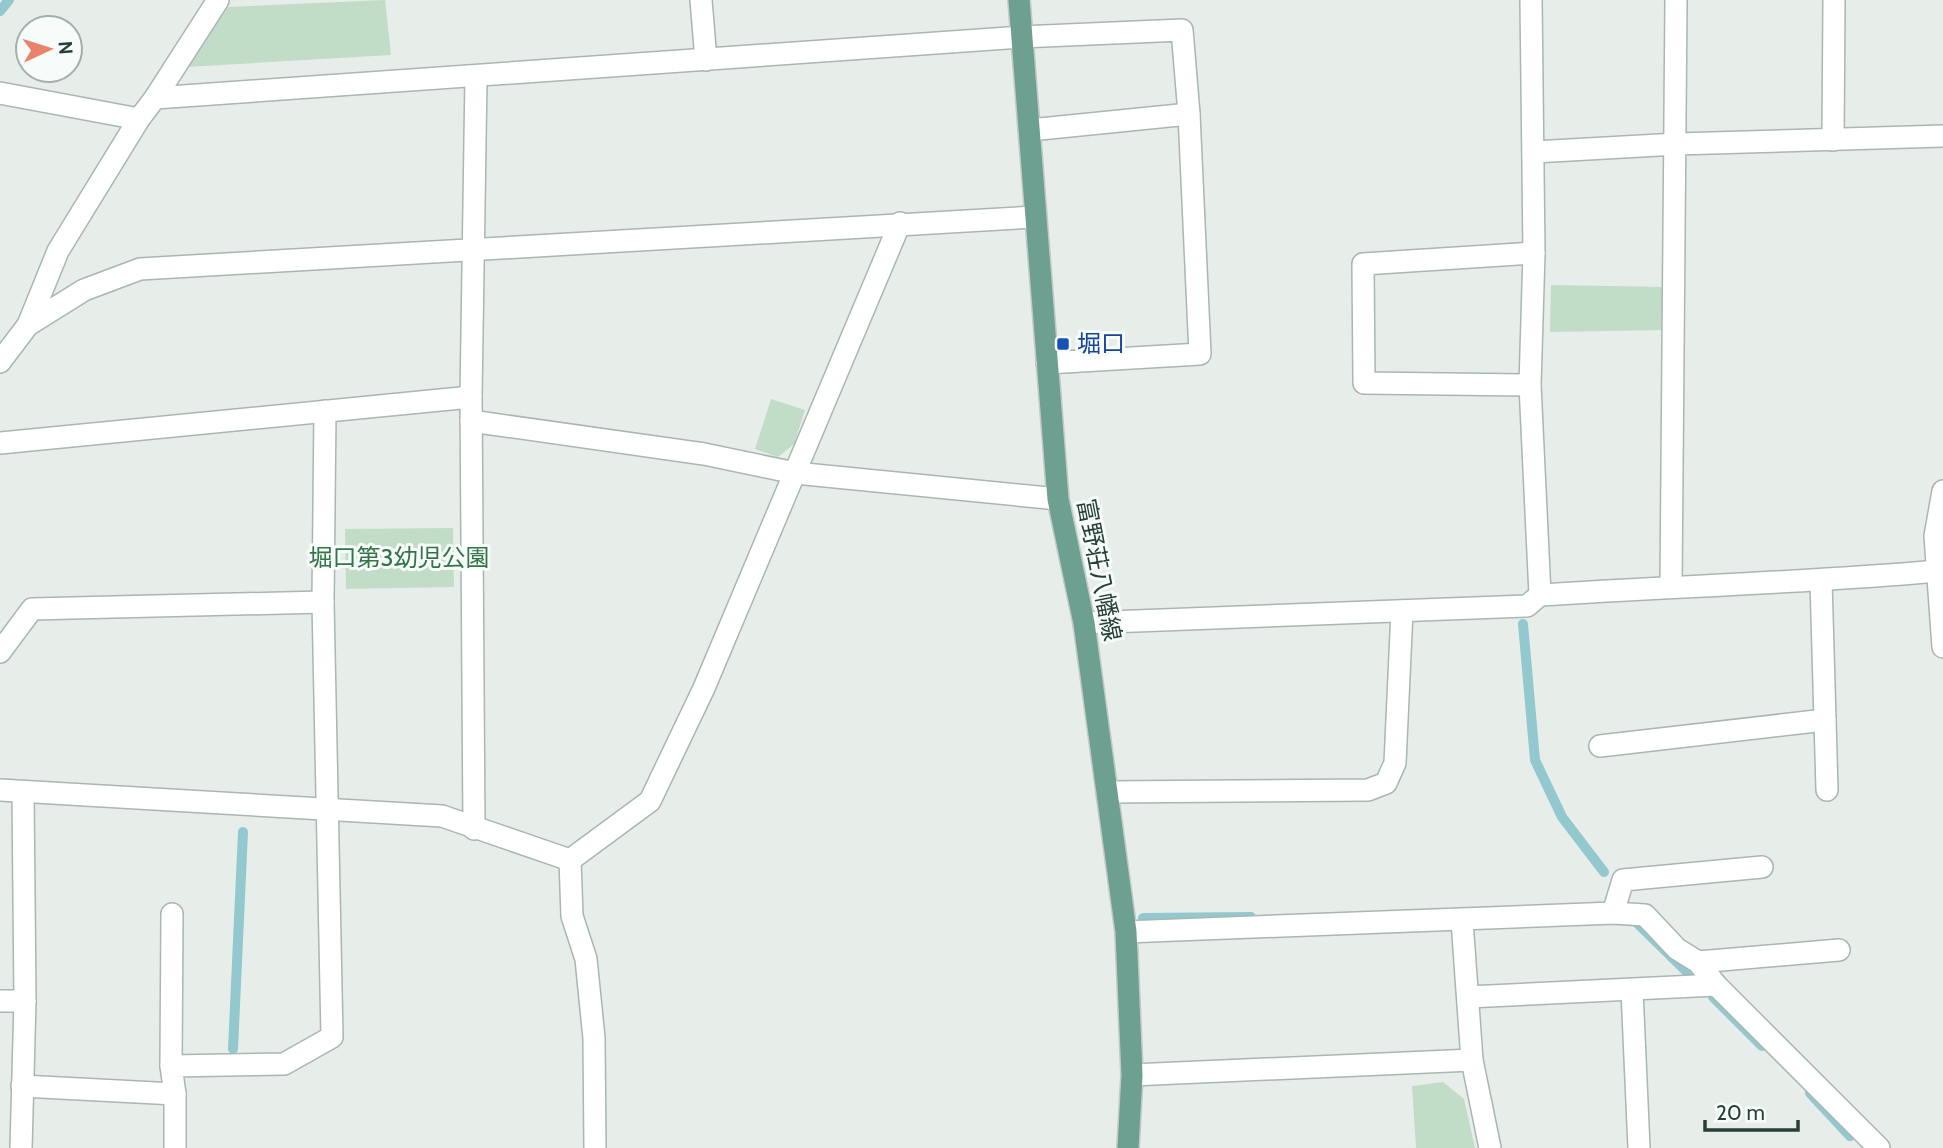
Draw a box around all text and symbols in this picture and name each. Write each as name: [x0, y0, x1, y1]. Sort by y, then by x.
north arrow: [14, 14, 84, 84]
text: N: [54, 40, 77, 55]
place label: 堀口: [1077, 329, 1125, 358]
marker: 堀口: [1055, 336, 1071, 352]
street label: 富野荘八幡線: [1072, 496, 1127, 643]
park label: 堀口第3幼児公園: [309, 543, 489, 572]
scale bar: [1705, 1088, 1798, 1132]
text: 20 m: [1716, 1100, 1765, 1125]

